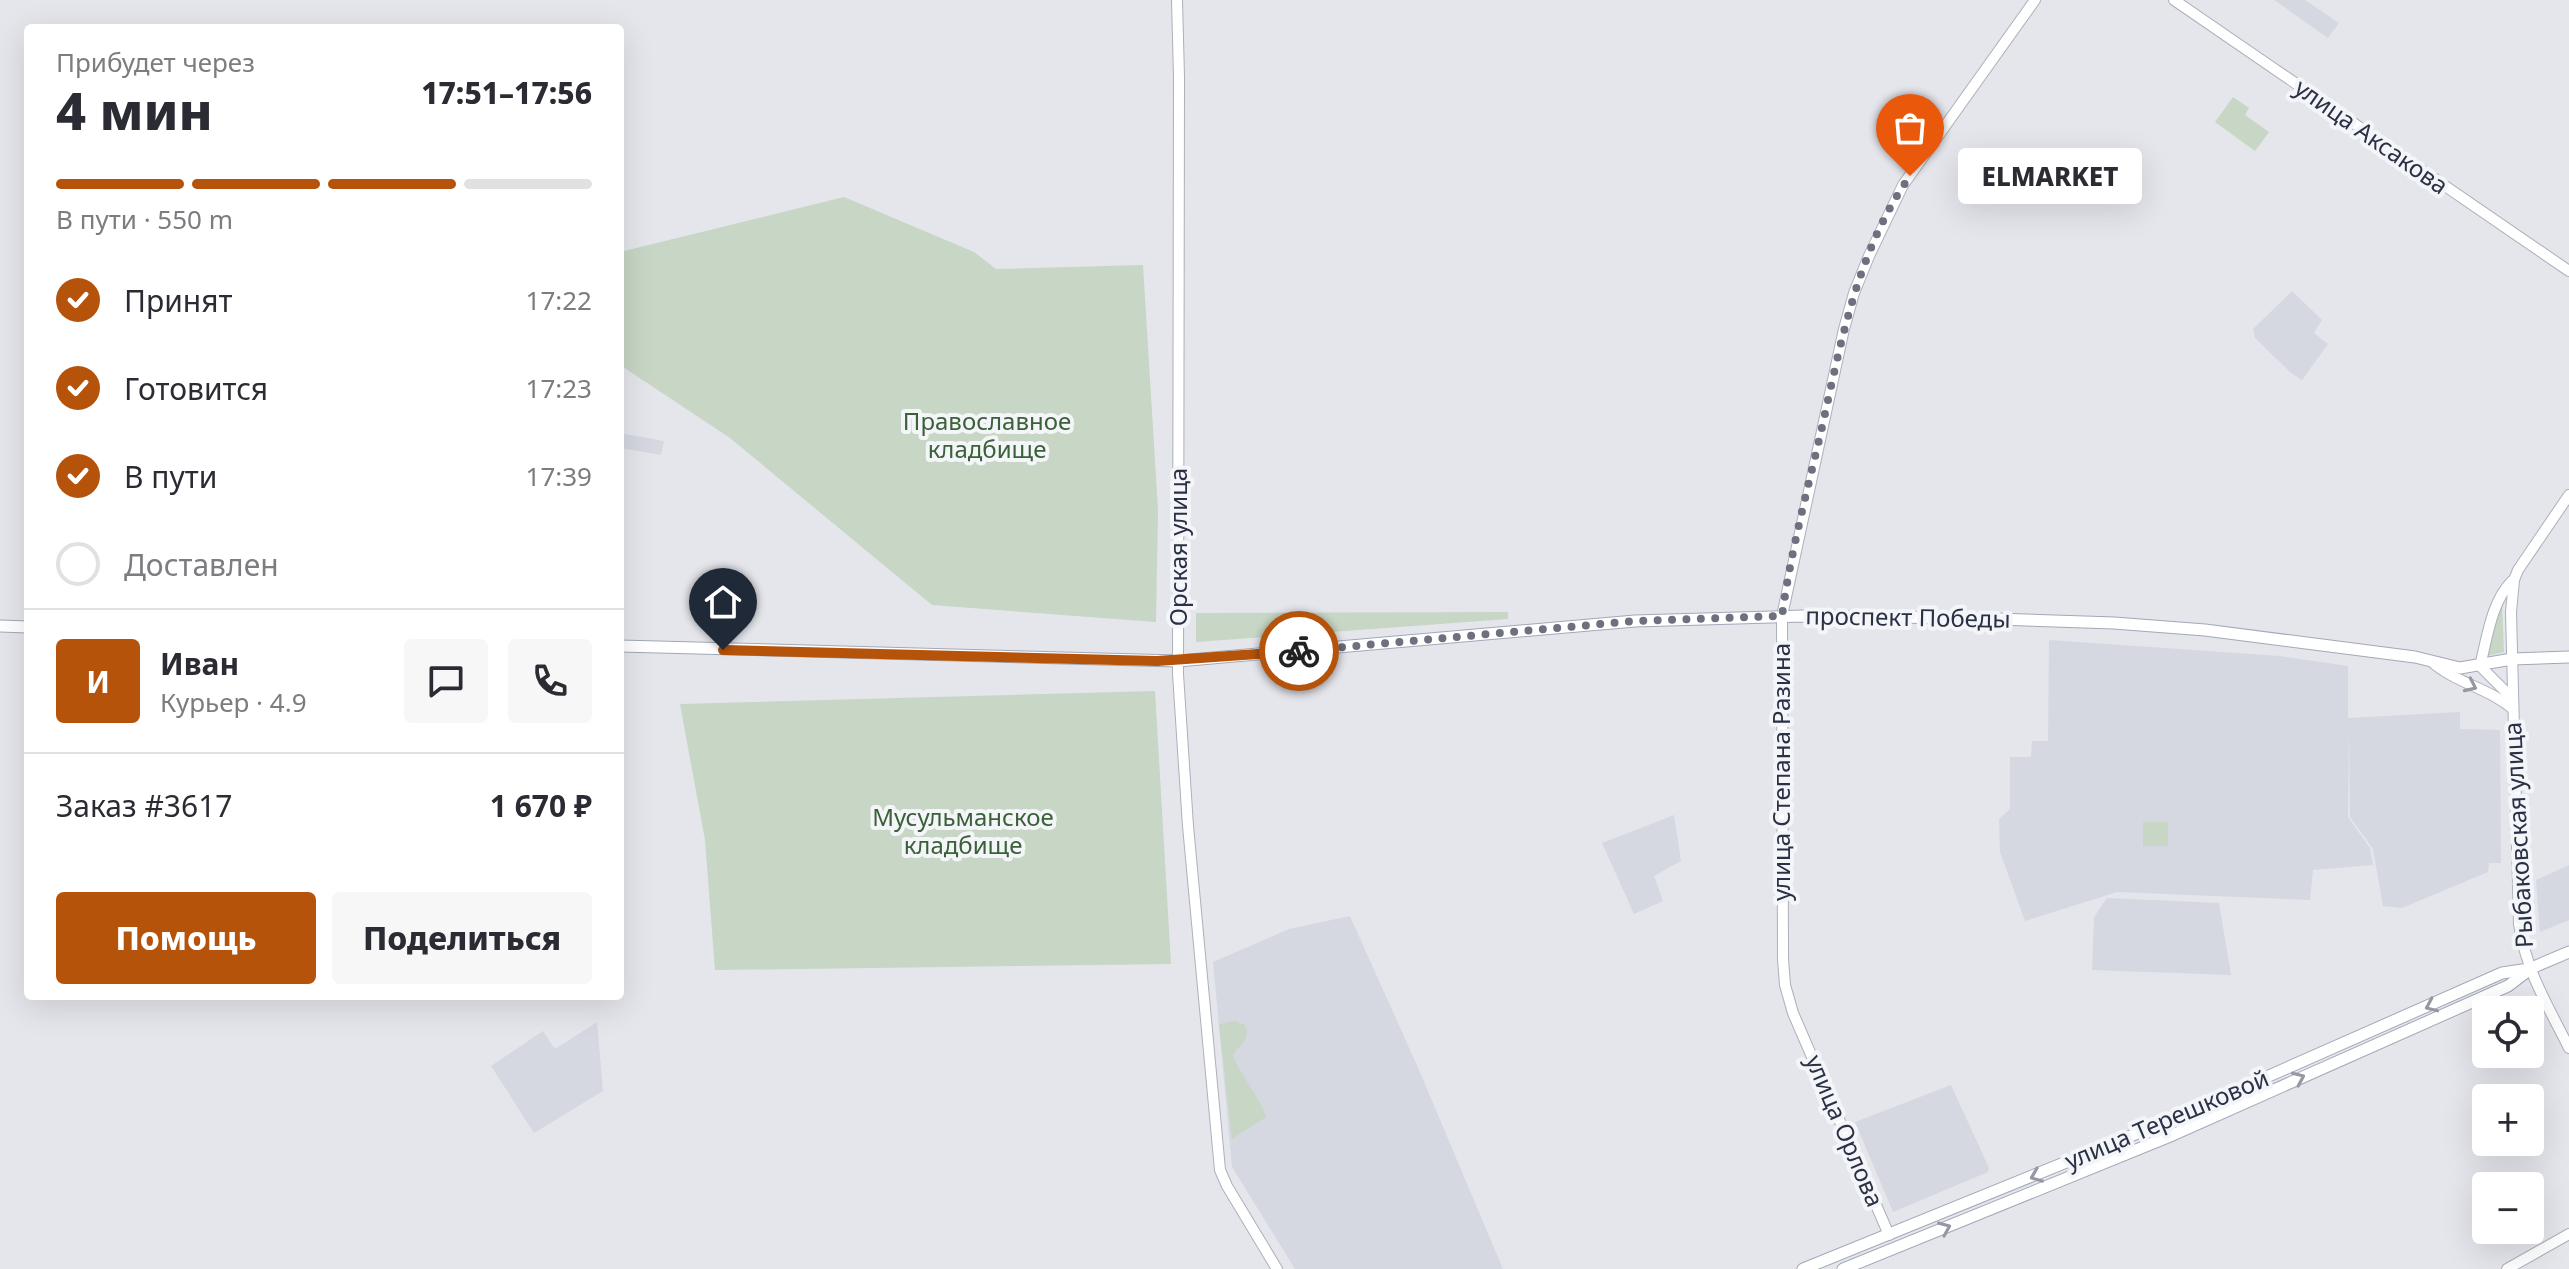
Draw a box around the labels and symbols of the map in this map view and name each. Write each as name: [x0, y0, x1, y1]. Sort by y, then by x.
street label: улица Аксакова: [2288, 71, 2455, 201]
pin: [1876, 94, 1944, 176]
callout: ELMARKET: [1958, 148, 2142, 204]
park label: Православное кладбище: [903, 404, 1071, 465]
street label: Орская улица: [1161, 468, 1194, 626]
pin: [689, 568, 757, 650]
street label: проспект Победы: [1805, 598, 2011, 635]
courier: [1259, 611, 1339, 691]
street label: улица Степана Разина: [1764, 643, 1797, 901]
one-way arrow: [2463, 676, 2478, 692]
street label: Рыбаковская улица: [2495, 721, 2540, 949]
park label: Мусульманское кладбище: [872, 800, 1054, 861]
one-way arrow: [2424, 996, 2439, 1012]
street label: улица Орлова: [1798, 1049, 1892, 1212]
street label: улица Терешковой: [2059, 1061, 2273, 1176]
one-way arrow: [2291, 1072, 2305, 1088]
one-way arrow: [2030, 1166, 2044, 1182]
one-way arrow: [1937, 1221, 1951, 1237]

